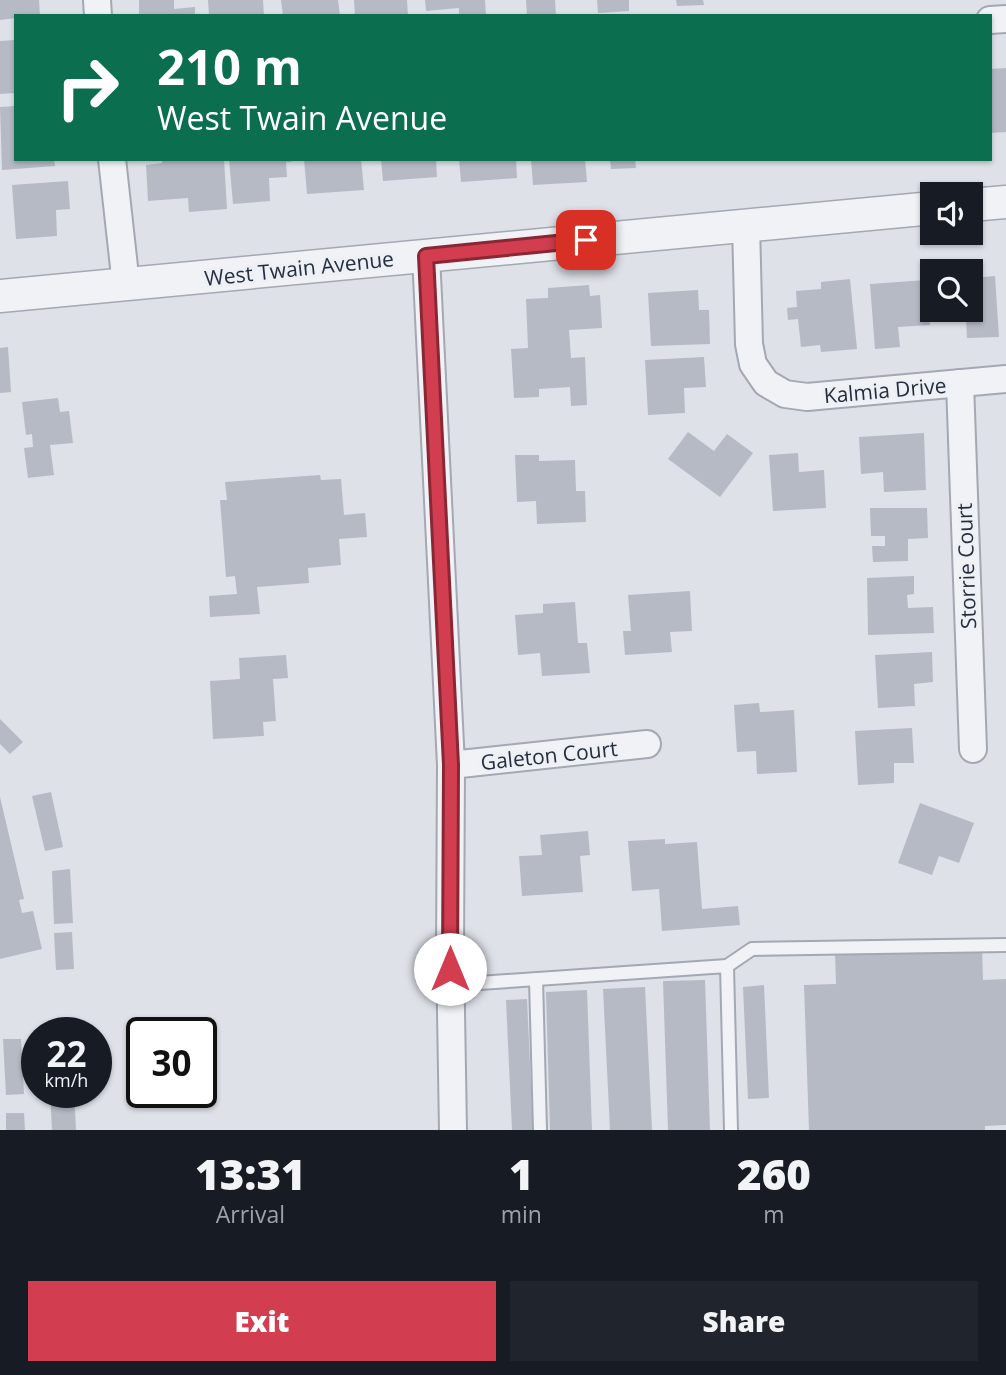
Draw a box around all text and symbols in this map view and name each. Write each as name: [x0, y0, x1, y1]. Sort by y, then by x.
text: 210 m: [157, 33, 302, 99]
icon: right: [42, 42, 133, 133]
text: West Twain Avenue: [157, 96, 447, 139]
map controls: [920, 182, 983, 322]
button: sound: [920, 182, 983, 245]
pin: [556, 210, 616, 270]
icon: arrive: [567, 221, 605, 259]
street label: West Twain Avenue: [203, 244, 395, 292]
button: search: [920, 259, 983, 322]
street label: Kalmia Drive: [822, 371, 948, 409]
street label: Storrie Court: [950, 502, 982, 630]
street label: Galeton Court: [479, 734, 619, 776]
position arrow: [413, 932, 487, 1006]
speed limit sign: 30: [126, 1017, 217, 1108]
text: 22: [46, 1030, 87, 1077]
text: km/h: [45, 1068, 88, 1092]
text: 13:31: [195, 1145, 306, 1202]
text: 1: [509, 1145, 534, 1202]
text: 260: [737, 1145, 811, 1202]
text: Arrival: [216, 1198, 285, 1230]
text: min: [501, 1198, 542, 1230]
text: m: [763, 1198, 785, 1230]
button: Exit: [28, 1281, 496, 1361]
button: Share: [510, 1281, 978, 1361]

